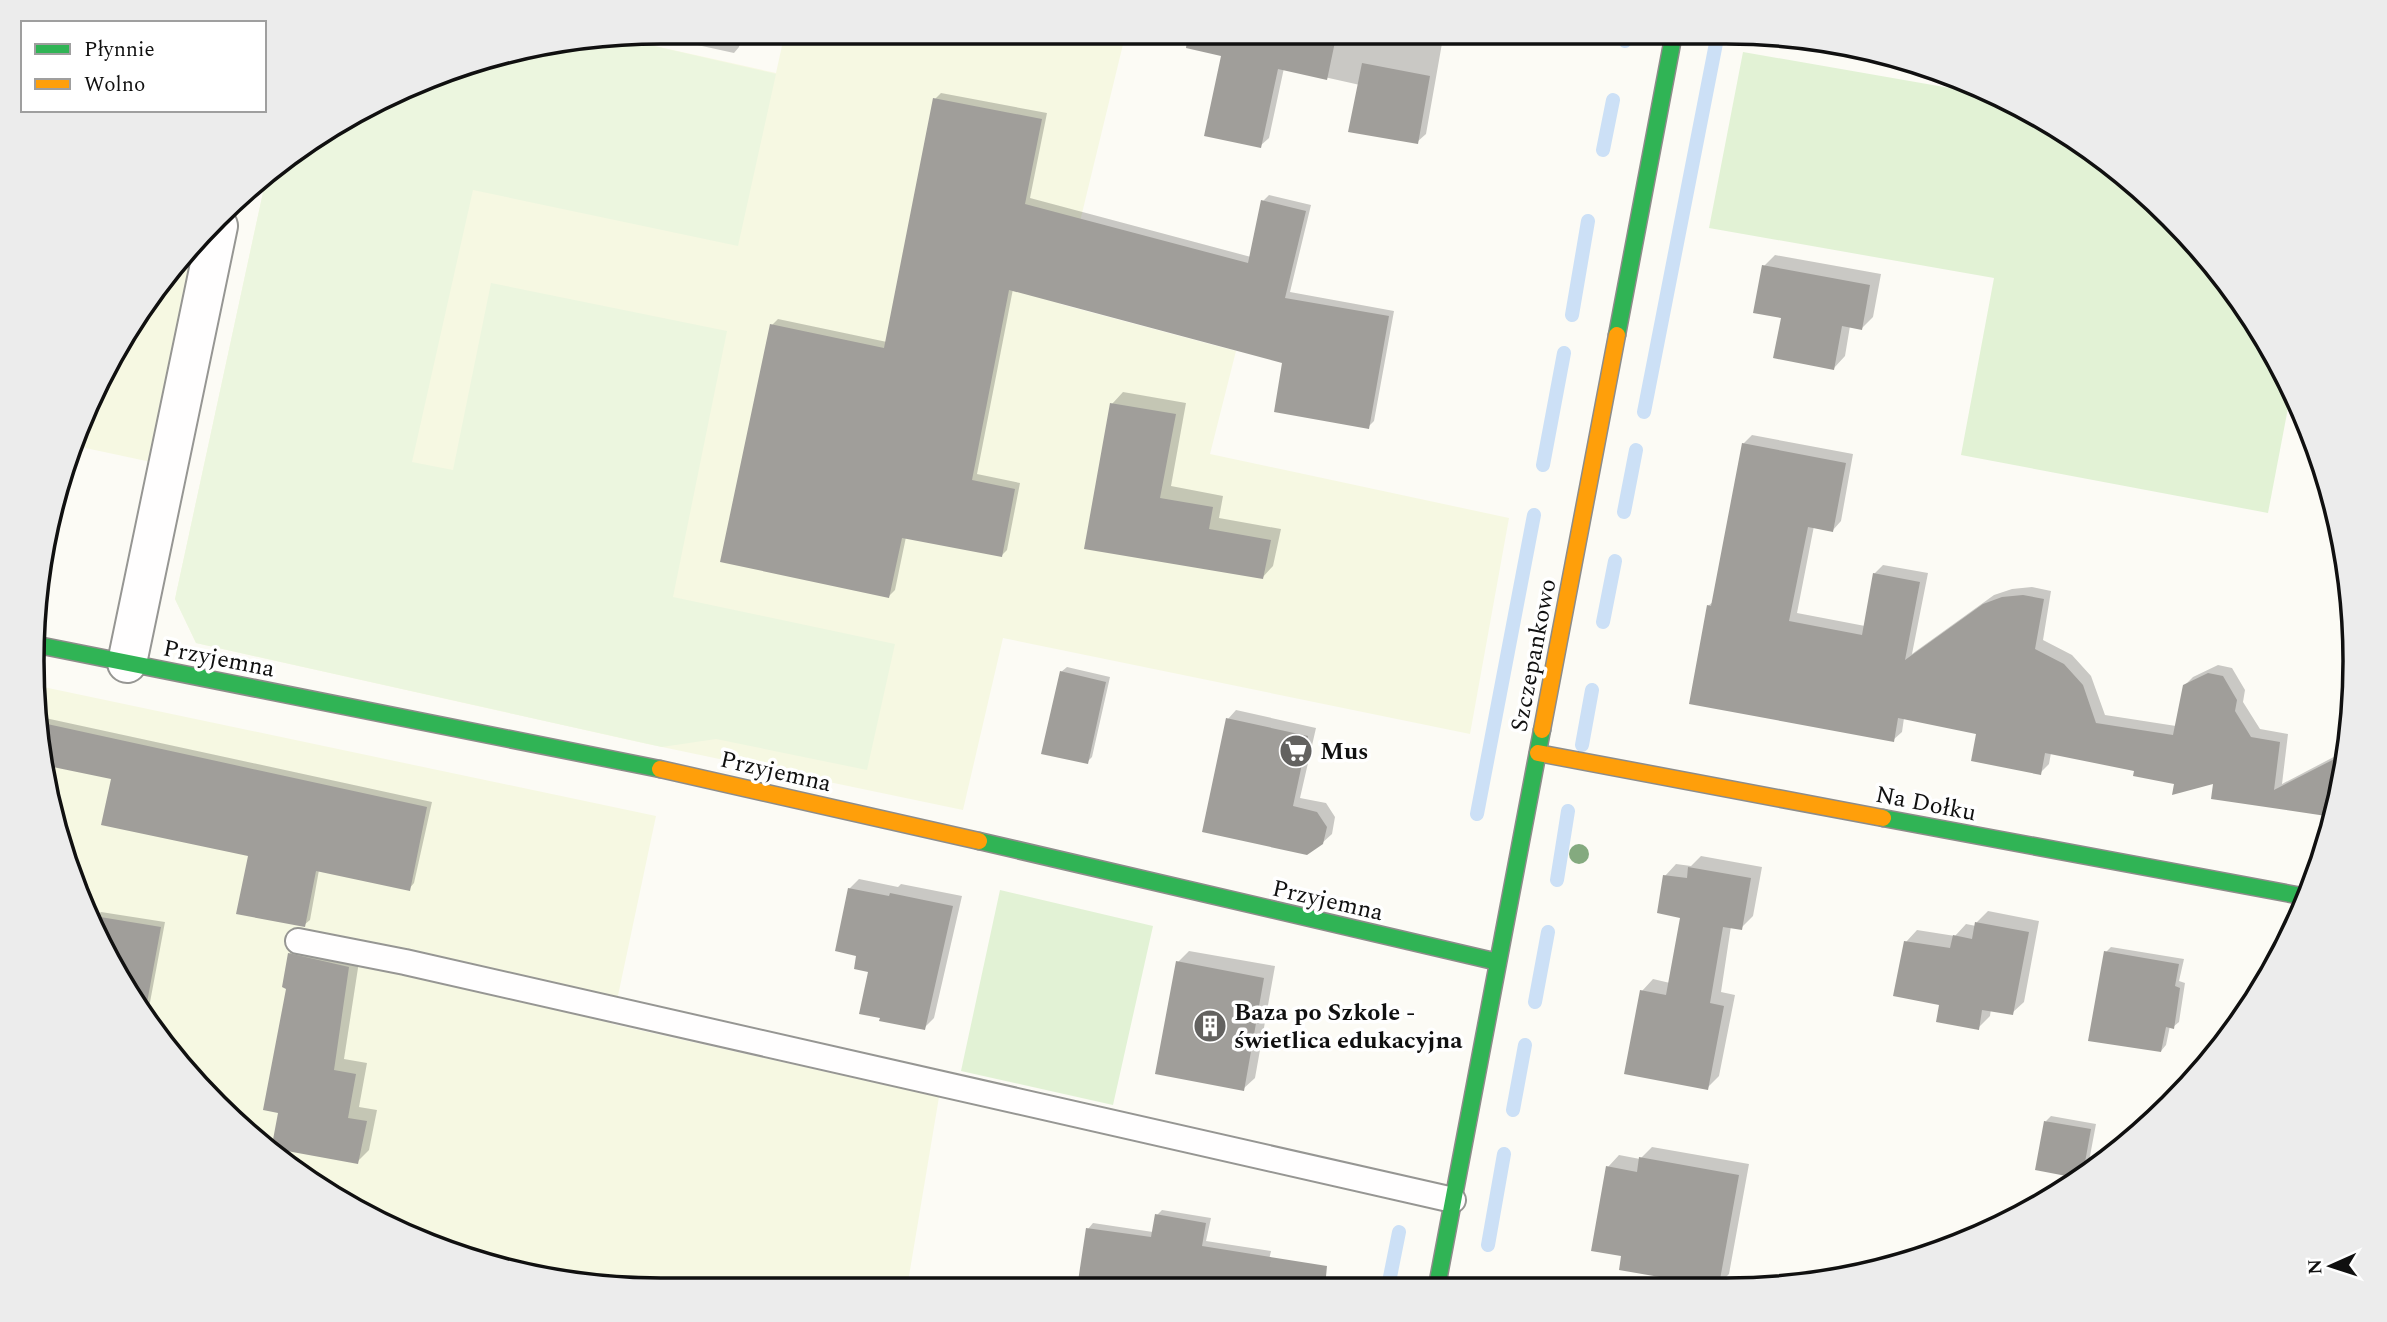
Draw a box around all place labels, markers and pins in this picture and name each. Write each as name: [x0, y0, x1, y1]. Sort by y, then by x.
supermarket icon: Mus: [1277, 732, 1315, 770]
place label: Mus: [1320, 734, 1369, 770]
place label: Baza po Szkole - świetlica edukacyjna: [1234, 995, 1463, 1059]
building icon: Baza po Szkole - świetlica edukacyjna: [1191, 1007, 1229, 1045]

